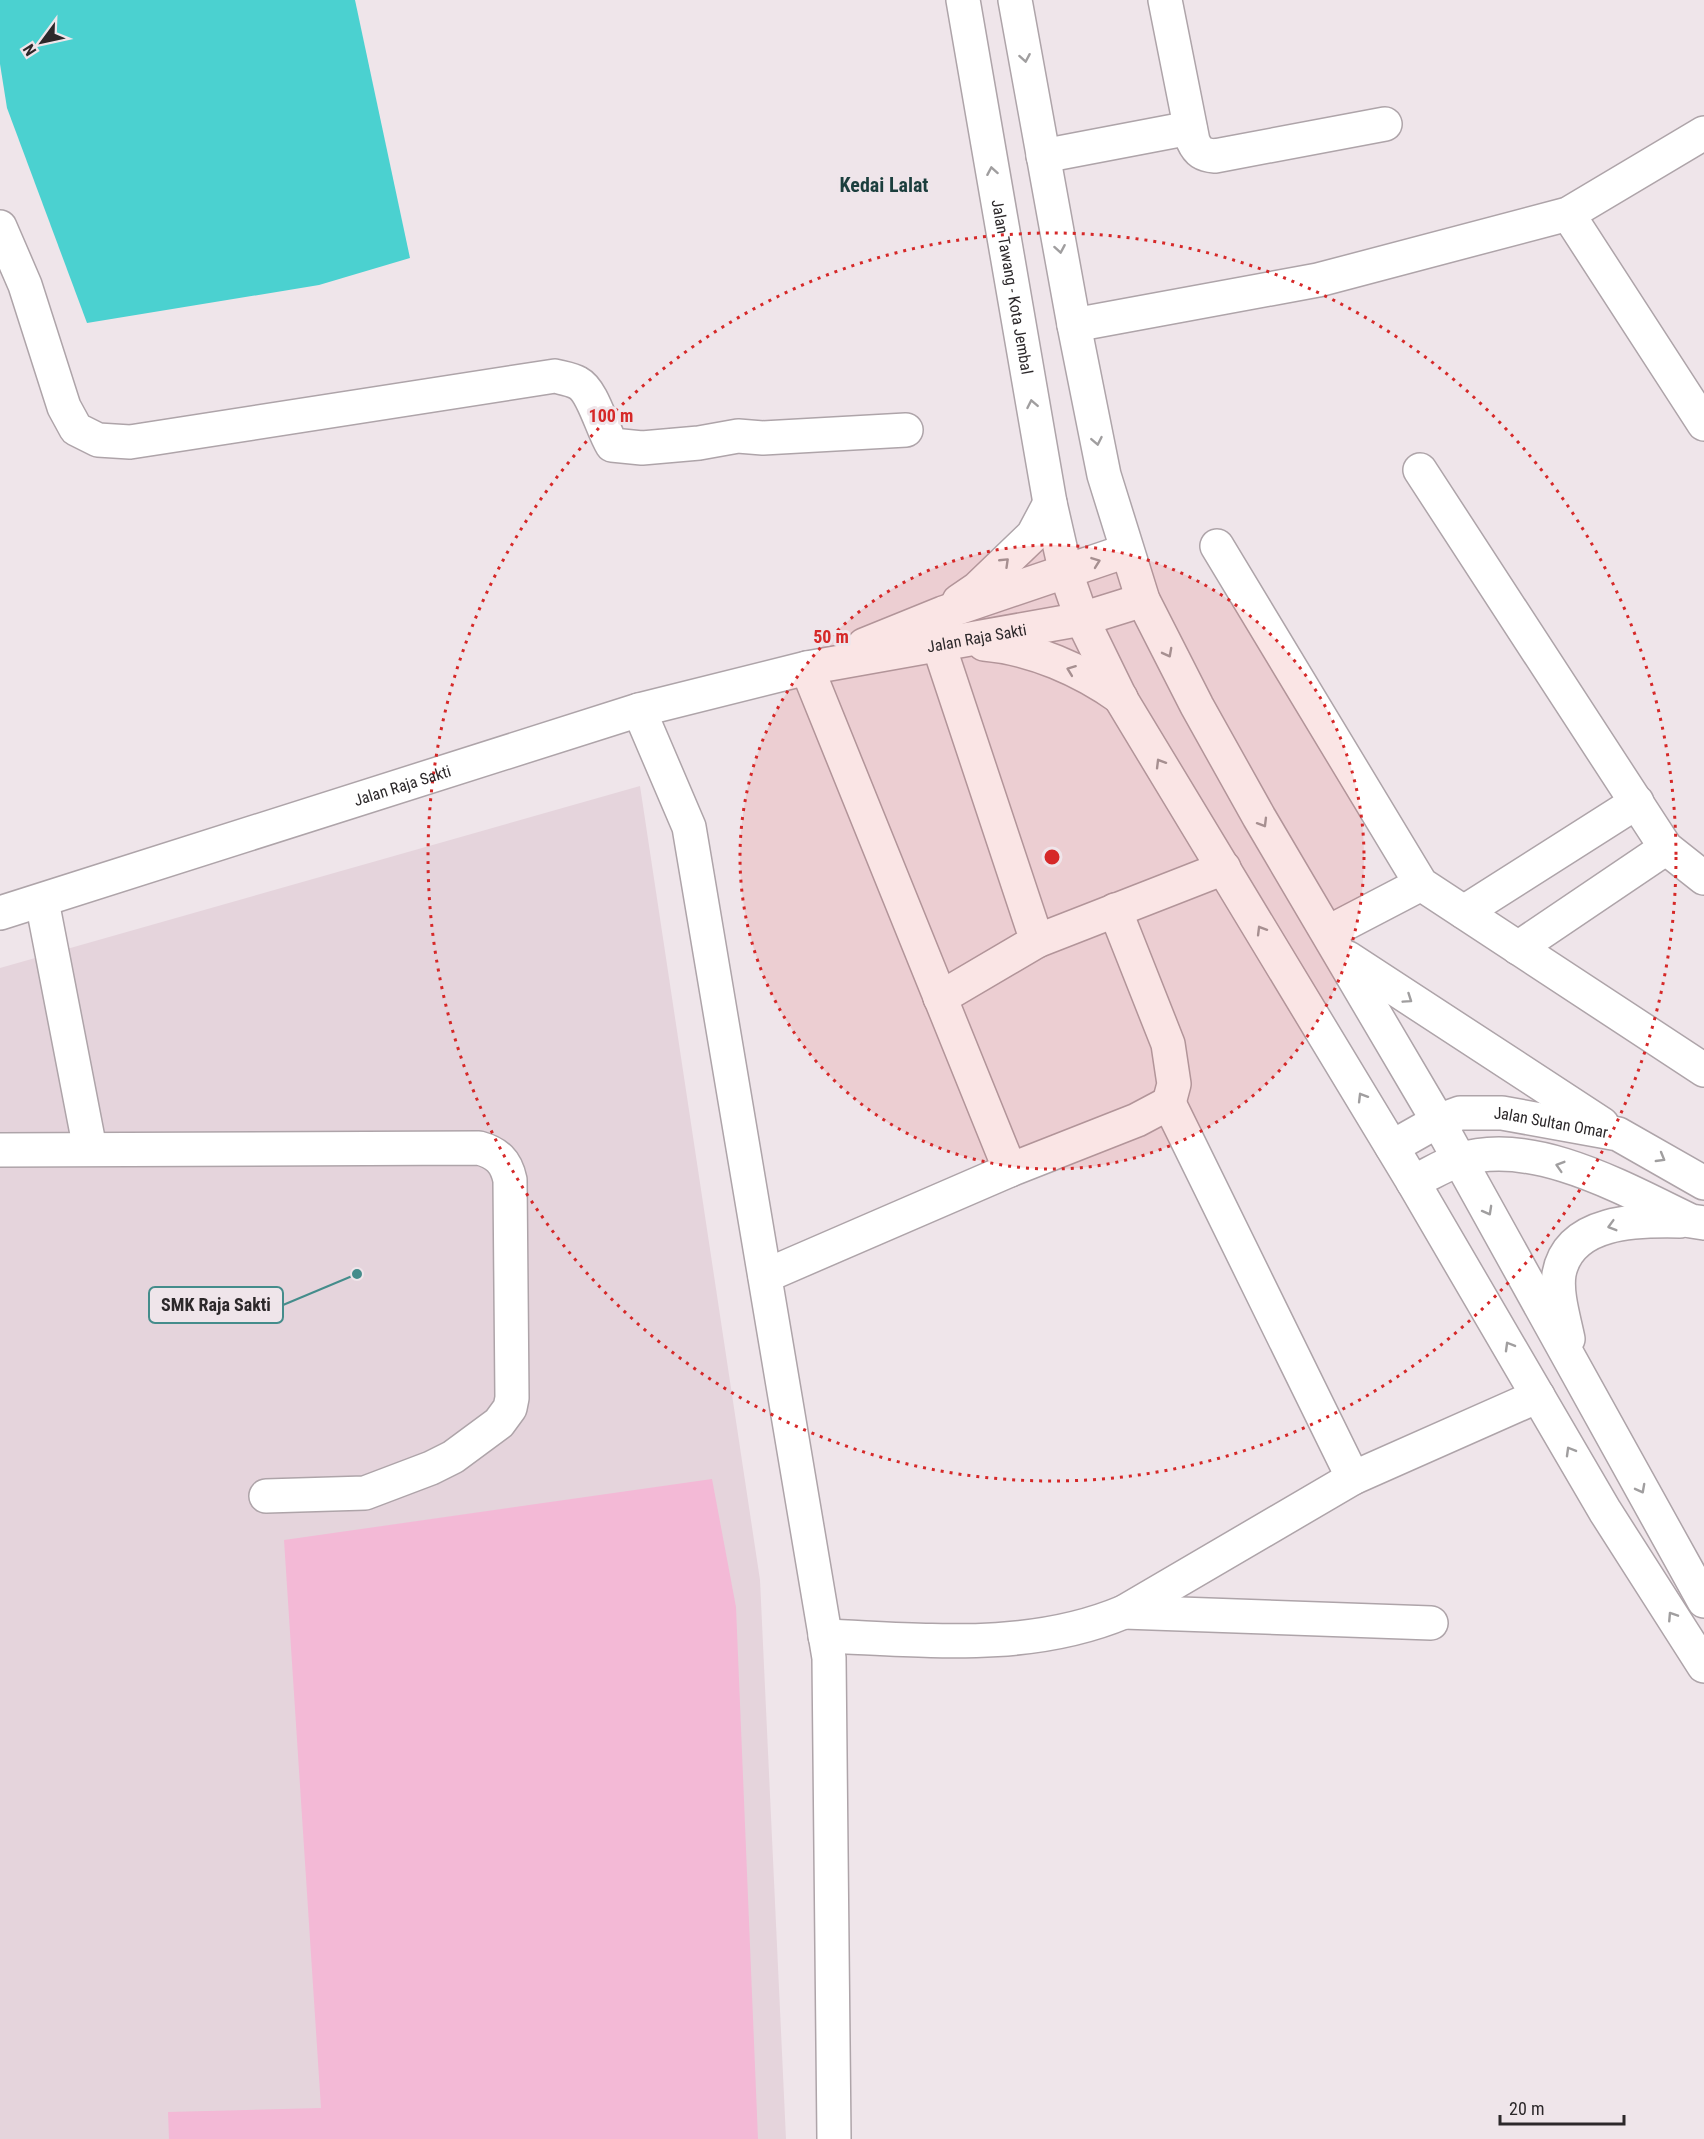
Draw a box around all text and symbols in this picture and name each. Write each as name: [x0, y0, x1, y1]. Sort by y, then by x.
north arrow: [12, 12, 72, 72]
text: N: [19, 41, 40, 59]
one-way arrow: [1018, 52, 1031, 62]
one-way arrow: [986, 166, 998, 175]
district label: Kedai Lalat: [840, 173, 928, 197]
street label: Jalan Tawang - Kota Jembal: [988, 198, 1037, 376]
one-way arrow: [1053, 244, 1066, 254]
one-way arrow: [1026, 400, 1039, 410]
text: 100 m: [589, 405, 633, 426]
one-way arrow: [1090, 436, 1103, 446]
one-way arrow: [1090, 557, 1101, 570]
one-way arrow: [998, 558, 1008, 569]
street label: Jalan Raja Sakti: [925, 620, 1028, 656]
text: 50 m: [813, 626, 849, 647]
one-way arrow: [1161, 646, 1173, 657]
one-way arrow: [1066, 665, 1077, 677]
one-way arrow: [1156, 759, 1168, 769]
street label: Jalan Raja Sakti: [351, 761, 453, 810]
one-way arrow: [1255, 817, 1267, 827]
centre of rings: [1042, 847, 1062, 867]
one-way arrow: [1257, 926, 1268, 936]
one-way arrow: [1401, 992, 1412, 1003]
one-way arrow: [1357, 1093, 1369, 1103]
street label: Jalan Sultan Omar: [1494, 1104, 1610, 1142]
one-way arrow: [1655, 1151, 1665, 1163]
one-way arrow: [1555, 1161, 1566, 1173]
one-way arrow: [1481, 1205, 1492, 1215]
one-way arrow: [1607, 1219, 1618, 1231]
callout: SMK Raja Sakti: [149, 1287, 283, 1323]
text: SMK Raja Sakti: [161, 1294, 271, 1315]
one-way arrow: [1504, 1342, 1516, 1352]
one-way arrow: [1565, 1447, 1577, 1457]
one-way arrow: [1634, 1483, 1645, 1493]
one-way arrow: [1668, 1612, 1680, 1622]
scale bar: [1500, 2088, 1624, 2126]
text: 20 m: [1509, 2098, 1544, 2119]

